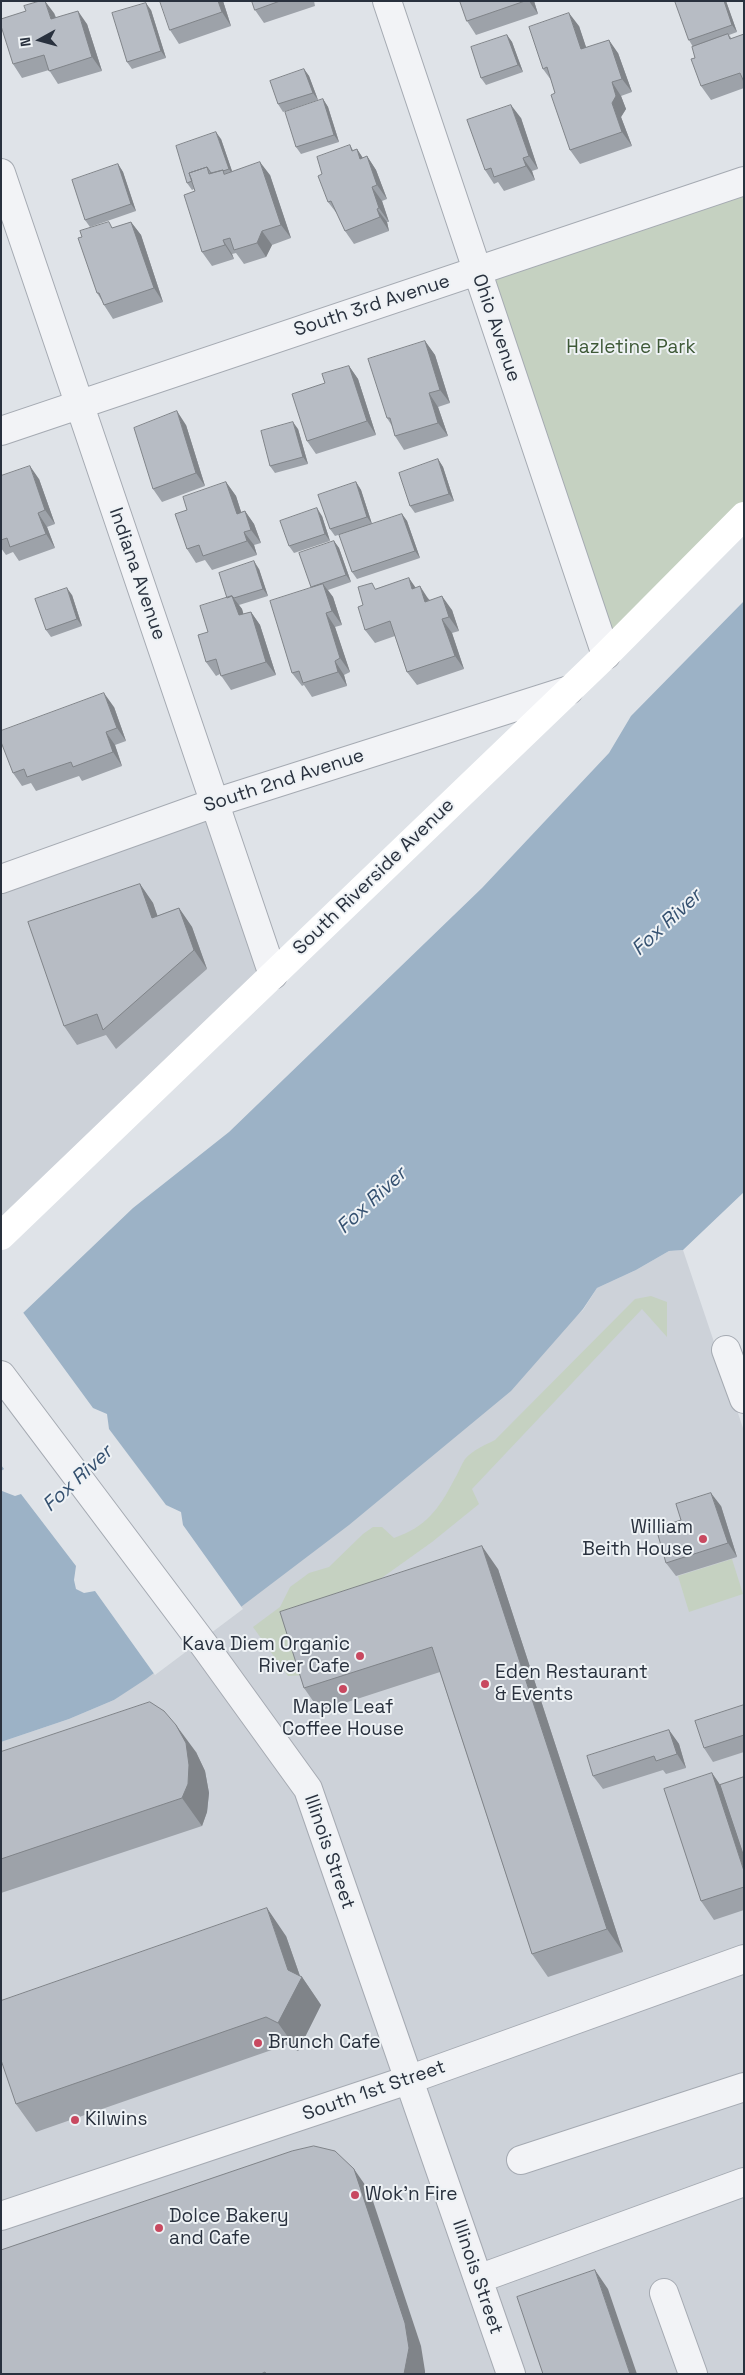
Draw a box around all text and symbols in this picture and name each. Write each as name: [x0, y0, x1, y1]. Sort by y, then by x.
north arrow: [15, 15, 65, 65]
text: N: [16, 36, 35, 48]
street label: South 3rd Avenue: [291, 270, 453, 342]
street label: Ohio Avenue: [467, 271, 525, 385]
park label: Hazletine Park: [566, 337, 696, 359]
street label: Indiana Avenue: [104, 505, 170, 643]
street label: South 2nd Avenue: [201, 744, 367, 818]
street label: South Riverside Avenue: [289, 794, 459, 960]
water label: Fox River: [627, 885, 707, 961]
water label: Fox River: [332, 1163, 412, 1239]
water label: Fox River: [38, 1441, 118, 1517]
place label: William Beith House: [582, 1517, 693, 1561]
marker: William Beith House: [697, 1533, 709, 1545]
place label: Kava Diem Organic River Cafe: [182, 1634, 350, 1678]
marker: Kava Diem Organic River Cafe: [354, 1650, 366, 1662]
place label: Eden Restaurant & Events: [495, 1662, 648, 1706]
marker: Eden Restaurant & Events: [479, 1678, 491, 1690]
marker: Maple Leaf Coffee House: [337, 1683, 349, 1695]
place label: Maple Leaf Coffee House: [282, 1697, 404, 1741]
street label: Illinois Street: [299, 1792, 359, 1912]
place label: Brunch Cafe: [268, 2032, 381, 2054]
marker: Brunch Cafe: [252, 2037, 264, 2049]
street label: South 1st Street: [300, 2056, 448, 2126]
place label: Kilwins: [85, 2109, 147, 2131]
marker: Kilwins: [69, 2114, 81, 2126]
place label: Wok'n Fire: [365, 2184, 458, 2206]
marker: Wok'n Fire: [349, 2189, 361, 2201]
place label: Dolce Bakery and Cafe: [169, 2206, 289, 2250]
street label: Illinois Street: [447, 2217, 507, 2337]
marker: Dolce Bakery and Cafe: [153, 2222, 165, 2234]

